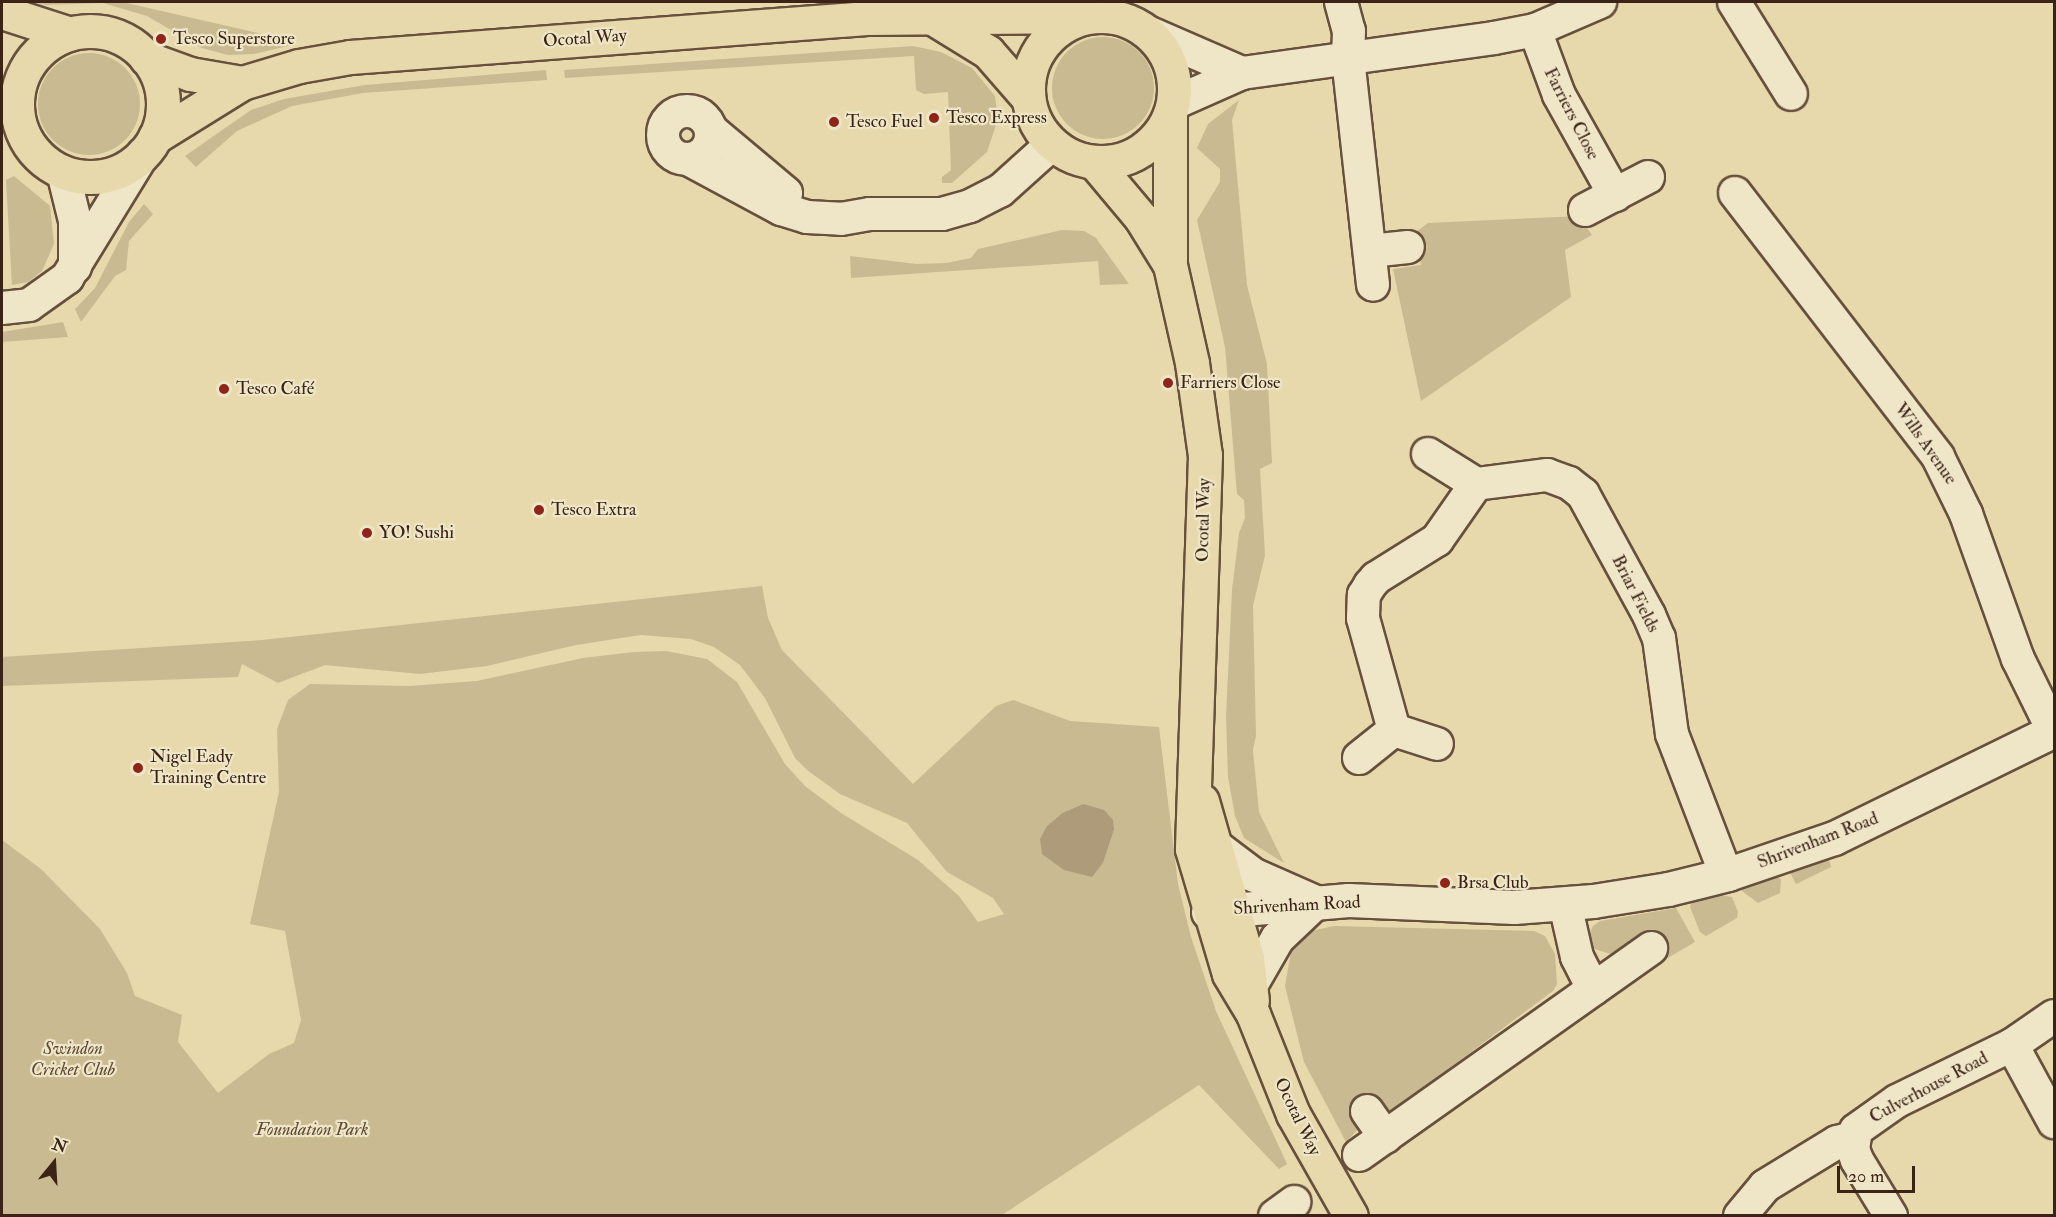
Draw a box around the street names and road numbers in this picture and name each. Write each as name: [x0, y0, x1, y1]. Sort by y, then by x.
street label: Ocotal Way: [542, 25, 628, 53]
street label: Farriers Close: [1539, 64, 1603, 164]
street label: Wills Avenue: [1889, 399, 1961, 489]
street label: Ocotal Way: [1192, 478, 1216, 562]
street label: Briar Fields: [1606, 552, 1664, 636]
street label: Shrivenham Road: [1755, 808, 1881, 874]
street label: Shrivenham Road: [1233, 892, 1361, 920]
street label: Culverhouse Road: [1866, 1048, 1992, 1128]
street label: Ocotal Way: [1269, 1075, 1325, 1159]

